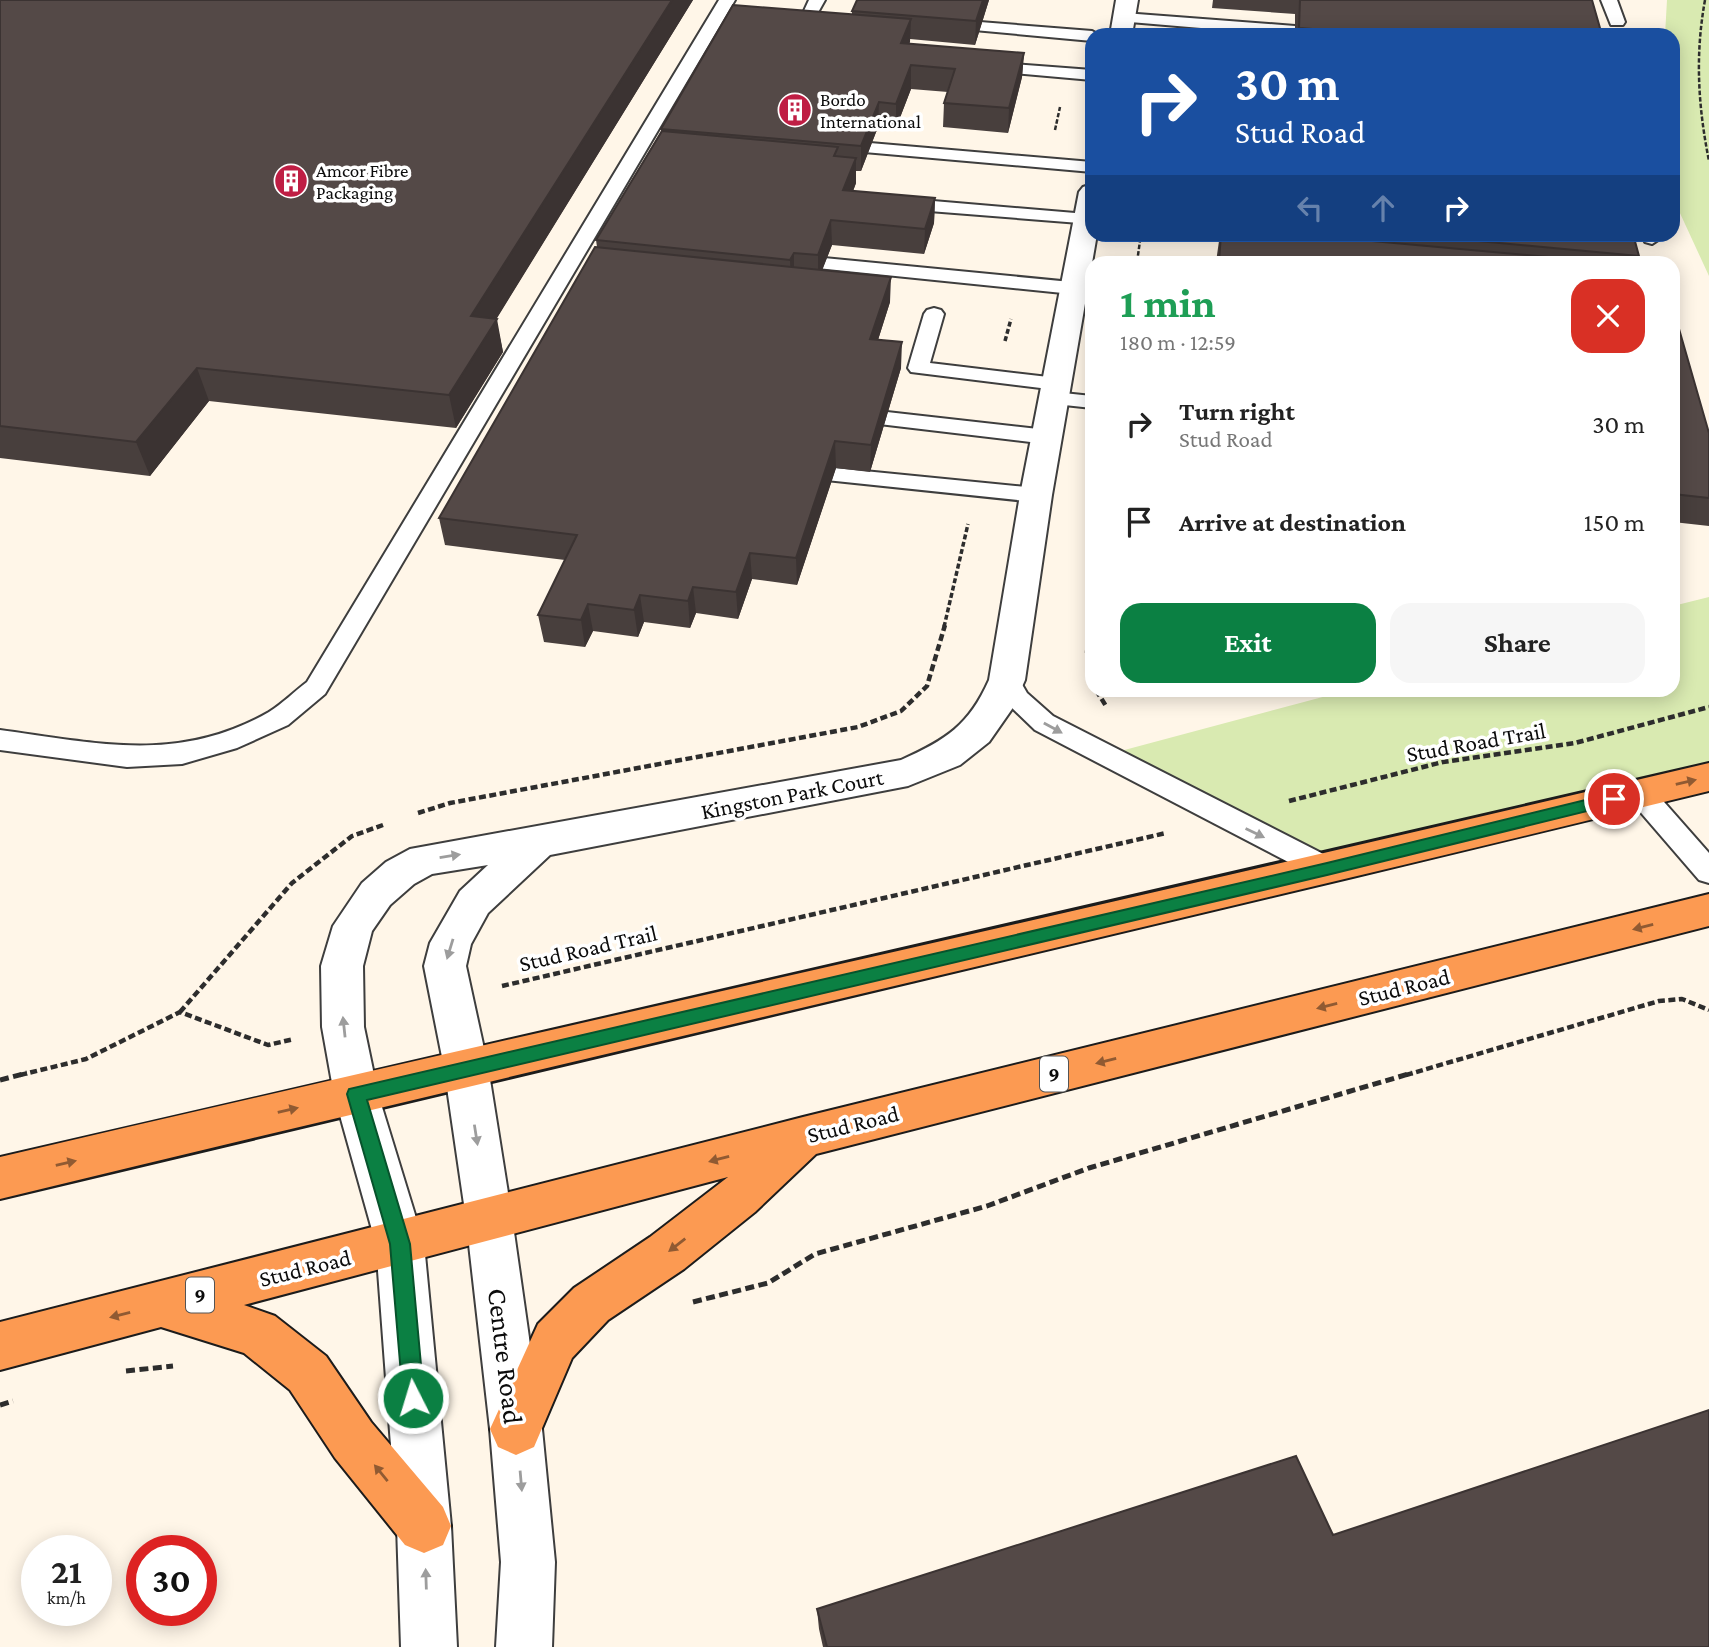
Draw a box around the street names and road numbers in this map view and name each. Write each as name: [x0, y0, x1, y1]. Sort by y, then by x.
street label: Stud Road Trail: [1404, 717, 1548, 767]
street label: Kingston Park Court: [699, 763, 886, 824]
street label: Stud Road Trail: [516, 919, 660, 977]
street label: Stud Road: [1355, 963, 1453, 1011]
road number: 9: [1040, 1056, 1068, 1092]
street label: Stud Road: [804, 1100, 902, 1148]
street label: Stud Road: [256, 1244, 354, 1292]
road number: 9: [186, 1278, 214, 1312]
street label: Centre Road: [482, 1286, 529, 1426]

